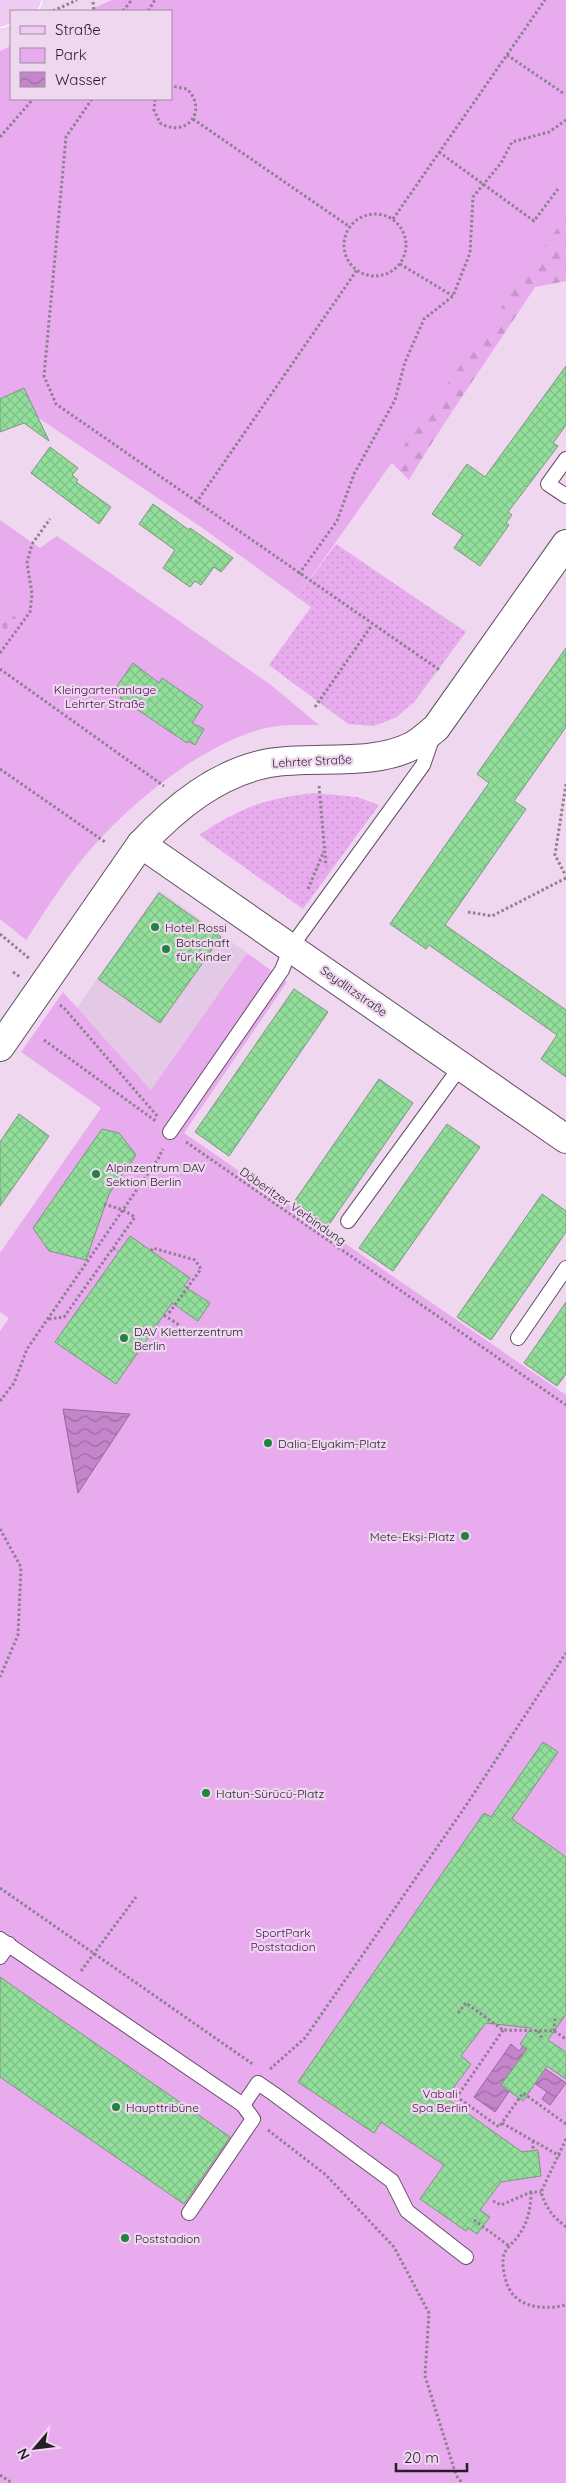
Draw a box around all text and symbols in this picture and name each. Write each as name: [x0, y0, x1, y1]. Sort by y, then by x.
legend: [10, 10, 172, 100]
text: Straße: [55, 20, 101, 39]
text: Park: [55, 45, 87, 64]
text: Wasser: [55, 70, 107, 89]
park label: Kleingartenanlage Lehrter Straße: [54, 682, 156, 711]
street label: Lehrter Straße: [272, 751, 353, 771]
place label: Hotel Rossi: [165, 920, 227, 935]
marker: Hotel Rossi: [149, 921, 161, 933]
place label: Botschaft für Kinder: [176, 935, 232, 964]
marker: Botschaft für Kinder: [160, 943, 172, 955]
street label: Seydlitzstraße: [318, 962, 390, 1020]
place label: Alpinzentrum DAV Sektion Berlin: [106, 1160, 206, 1189]
street label: Döberitzer Verbindung: [237, 1164, 349, 1248]
marker: Alpinzentrum DAV Sektion Berlin: [90, 1168, 102, 1180]
place label: DAV Kletterzentrum Berlin: [134, 1324, 243, 1353]
marker: DAV Kletterzentrum Berlin: [118, 1332, 130, 1344]
place label: Dalia-Elyakim-Platz: [278, 1436, 387, 1451]
marker: Dalia-Elyakim-Platz: [262, 1437, 274, 1449]
place label: Mete-Ekşi-Platz: [370, 1529, 455, 1544]
marker: Mete-Ekşi-Platz: [459, 1530, 471, 1542]
place label: Hatun-Sürücü-Platz: [216, 1786, 324, 1801]
marker: Hatun-Sürücü-Platz: [200, 1787, 212, 1799]
park label: SportPark Poststadion: [250, 1925, 316, 1954]
park label: Vabali Spa Berlin: [412, 2086, 468, 2115]
place label: Haupttribüne: [126, 2100, 199, 2115]
marker: Haupttribüne: [110, 2101, 122, 2113]
place label: Poststadion: [135, 2231, 200, 2246]
marker: Poststadion: [119, 2232, 131, 2244]
north arrow: [10, 2423, 60, 2473]
scale bar: [396, 2440, 467, 2472]
text: N: [13, 2445, 34, 2463]
text: 20 m: [404, 2448, 439, 2467]

